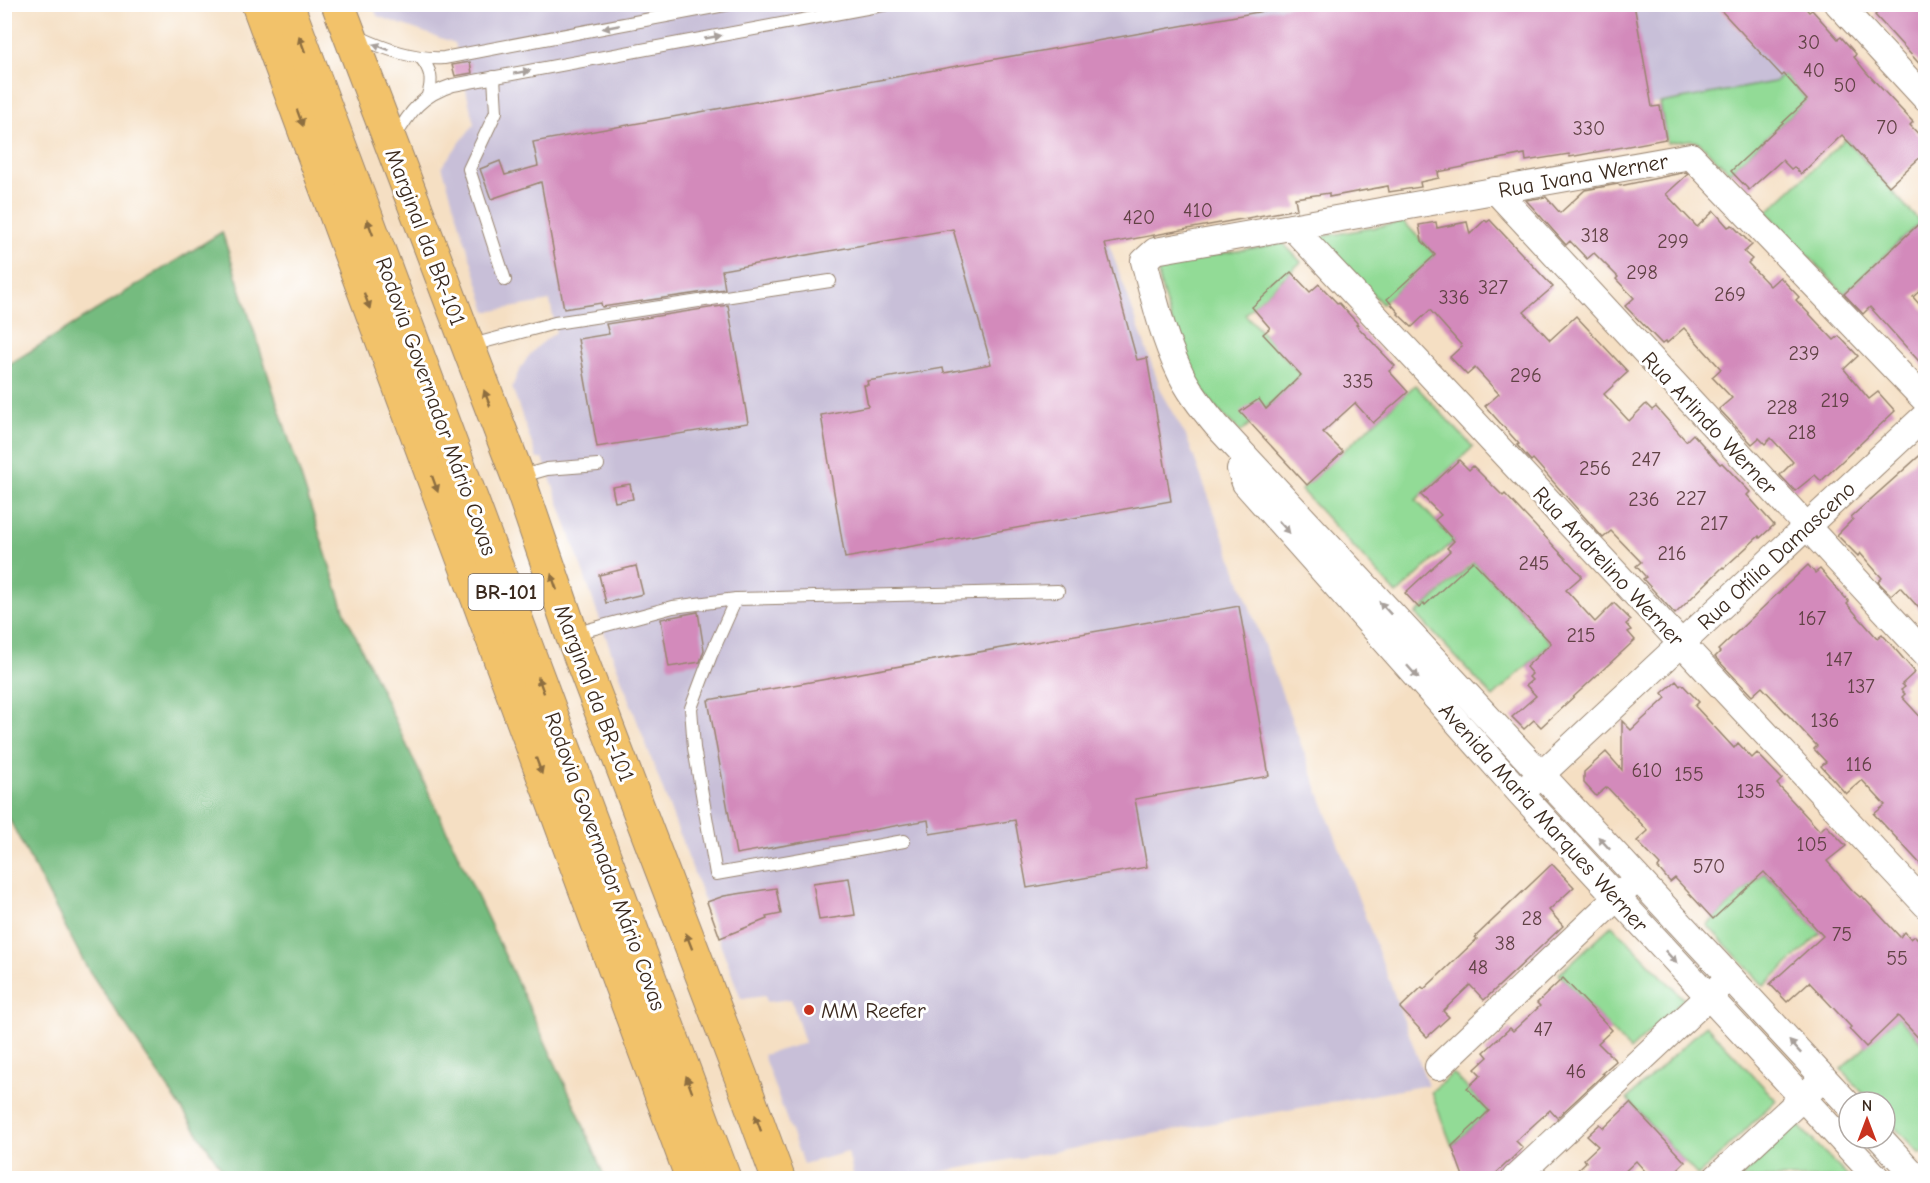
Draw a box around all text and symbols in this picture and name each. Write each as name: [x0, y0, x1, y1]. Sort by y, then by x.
one-way arrow: [601, 23, 620, 32]
house number: 30: [1798, 31, 1820, 54]
one-way arrow: [704, 32, 723, 41]
one-way arrow: [297, 35, 306, 53]
one-way arrow: [372, 41, 390, 51]
house number: 40: [1803, 59, 1825, 82]
one-way arrow: [512, 67, 531, 76]
house number: 50: [1833, 74, 1857, 97]
one-way arrow: [295, 110, 305, 128]
house number: 70: [1876, 116, 1898, 139]
house number: 330: [1573, 117, 1605, 140]
street label: Marginal da BR-101: [379, 145, 471, 329]
street label: Rua Ivana Werner: [1496, 148, 1670, 204]
house number: 410: [1183, 199, 1213, 222]
house number: 420: [1123, 206, 1155, 229]
one-way arrow: [365, 218, 374, 236]
house number: 318: [1581, 224, 1609, 247]
house number: 299: [1657, 230, 1689, 253]
street label: Rodovia Governador Mário Covas: [370, 254, 502, 559]
house number: 298: [1626, 261, 1658, 284]
house number: 327: [1478, 276, 1509, 299]
house number: 269: [1714, 283, 1746, 306]
house number: 336: [1438, 286, 1470, 309]
one-way arrow: [363, 292, 373, 310]
house number: 239: [1788, 342, 1820, 365]
street label: Rua Arlindo Werner: [1636, 347, 1783, 501]
house number: 296: [1510, 364, 1542, 387]
house number: 335: [1342, 370, 1374, 393]
one-way arrow: [482, 389, 492, 407]
house number: 219: [1821, 389, 1850, 412]
house number: 228: [1766, 396, 1798, 419]
house number: 218: [1788, 421, 1816, 444]
house number: 247: [1631, 448, 1661, 471]
house number: 256: [1579, 457, 1611, 480]
one-way arrow: [431, 475, 440, 493]
street label: Rua Otília Damasceno: [1692, 476, 1861, 636]
street label: Rua Andrelino Werner: [1527, 481, 1689, 652]
house number: 227: [1676, 487, 1707, 510]
house number: 236: [1628, 488, 1660, 511]
house number: 217: [1700, 512, 1728, 535]
one-way arrow: [1277, 519, 1290, 535]
house number: 216: [1657, 542, 1687, 565]
house number: 245: [1519, 552, 1549, 575]
one-way arrow: [548, 573, 558, 591]
road number: BR-101: [468, 574, 544, 610]
street label: Marginal da BR-101: [548, 601, 640, 785]
one-way arrow: [1378, 601, 1392, 616]
house number: 167: [1798, 607, 1827, 630]
house number: 215: [1566, 624, 1596, 647]
house number: 147: [1825, 648, 1853, 671]
one-way arrow: [1406, 665, 1420, 680]
house number: 137: [1847, 675, 1875, 698]
one-way arrow: [535, 676, 545, 694]
street label: Avenida Maria Marques Werner: [1433, 698, 1653, 938]
street label: Rodovia Governador Mário Covas: [539, 709, 671, 1014]
house number: 136: [1811, 709, 1839, 732]
house number: 116: [1846, 753, 1872, 776]
one-way arrow: [535, 757, 545, 775]
house number: 610: [1632, 759, 1662, 782]
house number: 155: [1674, 763, 1704, 786]
house number: 135: [1737, 780, 1765, 803]
house number: 105: [1797, 833, 1827, 856]
one-way arrow: [1598, 836, 1612, 850]
house number: 570: [1693, 855, 1725, 878]
house number: 28: [1522, 907, 1542, 930]
house number: 75: [1832, 923, 1852, 946]
one-way arrow: [684, 932, 693, 950]
house number: 38: [1495, 932, 1515, 955]
house number: 55: [1886, 947, 1908, 970]
one-way arrow: [1664, 949, 1678, 963]
house number: 48: [1468, 956, 1488, 979]
place label: MM Reefer: [821, 998, 926, 1024]
marker: MM Reefer: [802, 1003, 816, 1017]
house number: 47: [1533, 1018, 1553, 1041]
one-way arrow: [1788, 1039, 1802, 1054]
house number: 46: [1566, 1060, 1586, 1083]
one-way arrow: [684, 1075, 694, 1093]
north arrow: [1837, 1090, 1897, 1150]
text: N: [1862, 1097, 1872, 1115]
one-way arrow: [752, 1114, 762, 1132]

